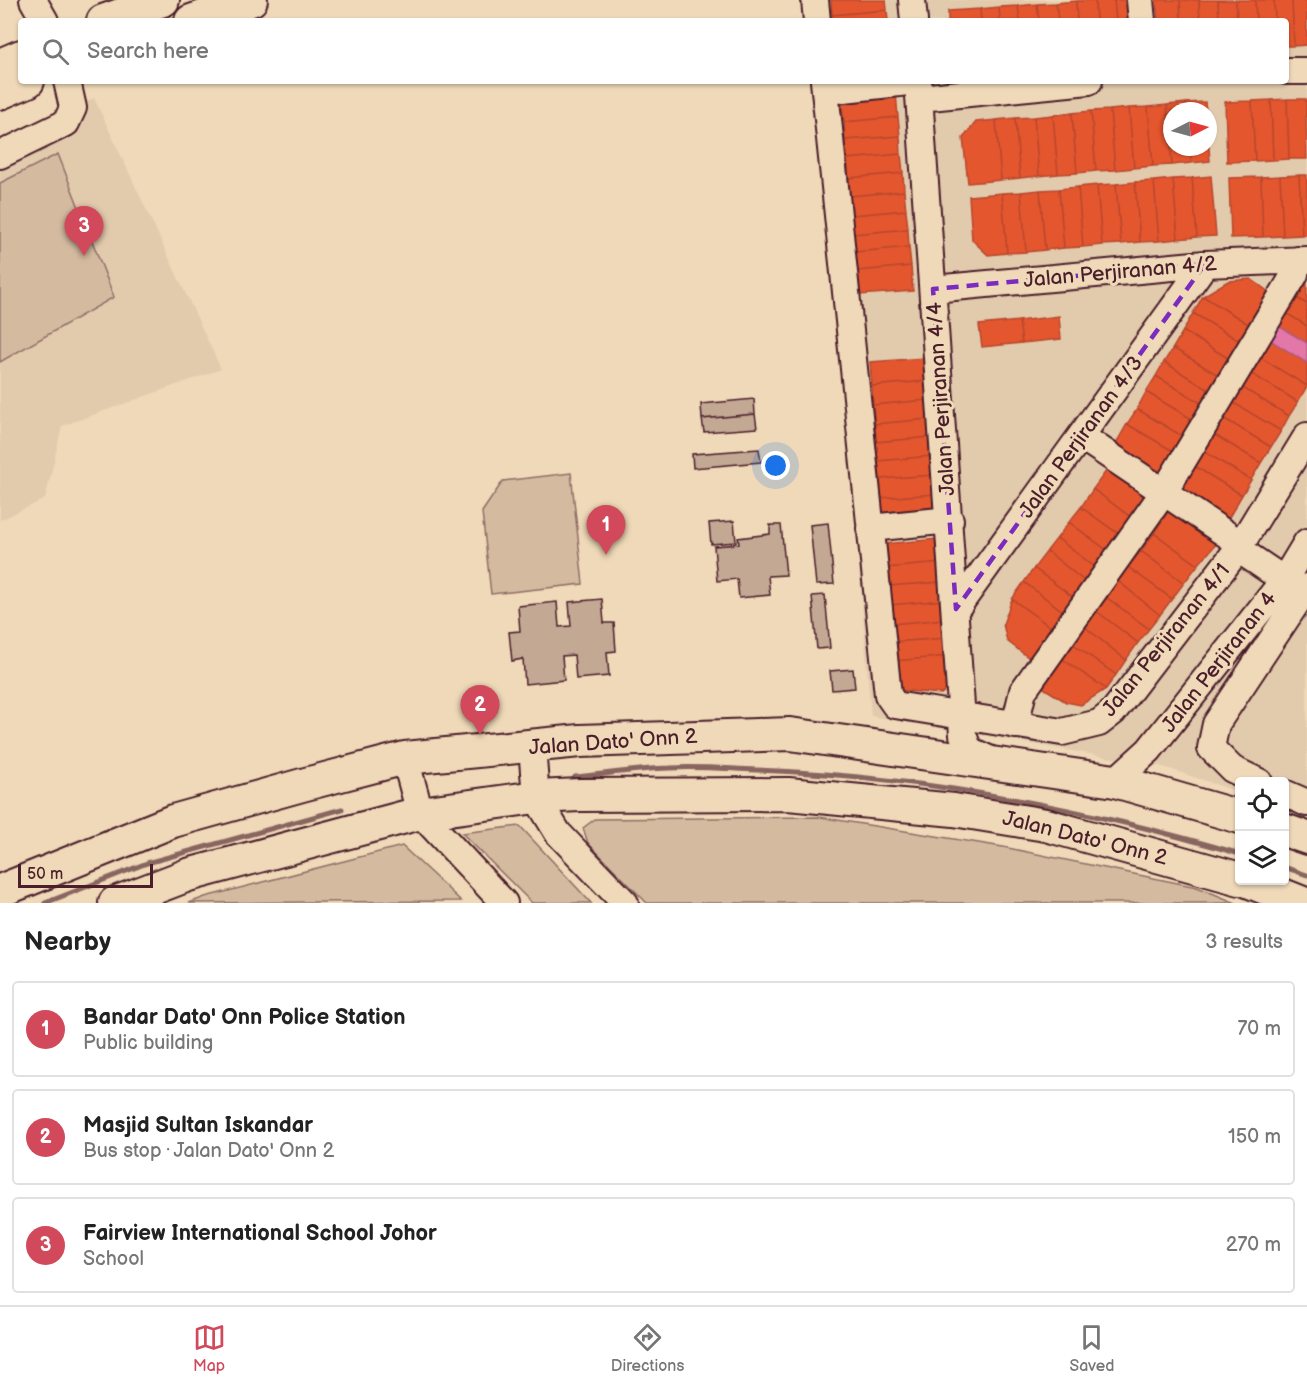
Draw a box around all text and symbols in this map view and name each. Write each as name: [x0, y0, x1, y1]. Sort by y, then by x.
search box: [18, 18, 1289, 84]
icon: search: [39, 35, 72, 68]
text: Search here: [87, 38, 209, 65]
north arrow: [1163, 102, 1217, 156]
pin: 3: [64, 206, 104, 256]
street label: Jalan Perjiranan 4/2: [1022, 251, 1218, 293]
street label: Jalan Perjiranan 4/4: [922, 301, 960, 497]
street label: Jalan Perjiranan 4/3: [1014, 351, 1148, 523]
your location: [761, 451, 790, 480]
pin: 1: [586, 506, 626, 555]
street label: Jalan Perjiranan 4/1: [1097, 558, 1235, 722]
street label: Jalan Perjiranan 4: [1156, 587, 1282, 737]
pin: 2: [460, 686, 500, 735]
street label: Jalan Dato' Onn 2: [528, 724, 699, 760]
map controls: [1235, 777, 1289, 885]
button: locate: [1235, 777, 1289, 831]
street label: Jalan Dato' Onn 2: [1000, 805, 1171, 871]
button: layers: [1235, 831, 1289, 885]
scale bar: [18, 861, 153, 888]
text: 50 m: [27, 865, 63, 884]
text: Nearby: [24, 927, 111, 958]
text: 3 results: [1205, 930, 1283, 954]
text: Bandar Dato' Onn Police Station: [83, 1004, 406, 1031]
text: 1: [41, 1017, 50, 1041]
text: 70 m: [1237, 1017, 1281, 1041]
text: Public building: [83, 1031, 213, 1055]
text: Masjid Sultan Iskandar: [83, 1112, 313, 1139]
text: 2: [40, 1125, 51, 1149]
text: 150 m: [1228, 1125, 1281, 1149]
text: Bus stop · Jalan Dato' Onn 2: [83, 1139, 334, 1163]
text: Fairview International School Johor: [83, 1220, 437, 1247]
text: 3: [40, 1233, 51, 1257]
text: 270 m: [1226, 1233, 1281, 1257]
text: School: [83, 1247, 144, 1271]
tab: Map: [193, 1321, 226, 1376]
tab: Directions: [611, 1321, 684, 1376]
tab: Saved: [1069, 1321, 1114, 1376]

